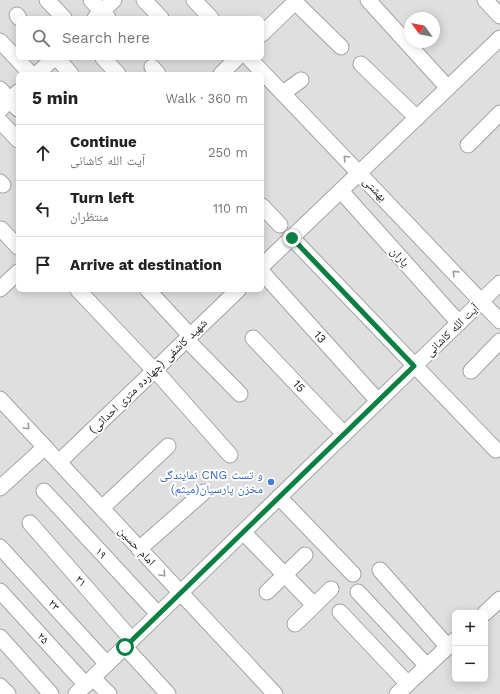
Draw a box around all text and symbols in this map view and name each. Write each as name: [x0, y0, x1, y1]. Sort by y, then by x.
north arrow: [404, 12, 440, 48]
search box: [16, 16, 264, 60]
icon: search: [30, 27, 52, 49]
text: Search here: [62, 29, 150, 47]
text: 5 min: [32, 88, 78, 108]
text: Walk · 360 m: [165, 91, 248, 106]
text: Continue: [70, 133, 137, 151]
icon: ahead: [32, 142, 54, 164]
text: 250 m: [208, 145, 248, 160]
text: آیت الله کاشانی: [70, 153, 145, 168]
one-way arrow: [343, 155, 351, 163]
street label: بهشتی: [360, 174, 390, 204]
text: Turn left: [70, 189, 134, 207]
icon: left: [32, 198, 54, 220]
text: 110 m: [213, 201, 248, 216]
text: منتظران: [70, 209, 109, 224]
route end: [283, 229, 301, 247]
street label: یاران: [387, 244, 413, 270]
icon: arrive: [32, 254, 54, 276]
text: Arrive at destination: [70, 256, 222, 274]
one-way arrow: [452, 270, 460, 278]
street label: آیت الله کاشانی: [422, 300, 483, 359]
street label: شهید کاشفی (چهارده متری احداثی): [86, 316, 210, 436]
street label: 13: [311, 328, 329, 346]
street label: 15: [290, 377, 308, 395]
one-way arrow: [22, 422, 29, 430]
place label: نمایندگی CNG و تست مخزن پارسیان(میثم): [160, 468, 263, 497]
marker: نمایندگی CNG و تست مخزن پارسیان(میثم): [266, 477, 276, 487]
street label: امام حسین: [115, 524, 159, 569]
street label: ۱۹: [92, 544, 110, 562]
one-way arrow: [158, 569, 165, 577]
street label: ۲۱: [72, 572, 90, 590]
street label: ۲۳: [45, 596, 63, 614]
map controls: [452, 610, 488, 682]
button: +: [452, 610, 488, 646]
street label: ۲۵: [34, 629, 52, 647]
route start: [116, 638, 134, 656]
button: −: [452, 646, 488, 682]

